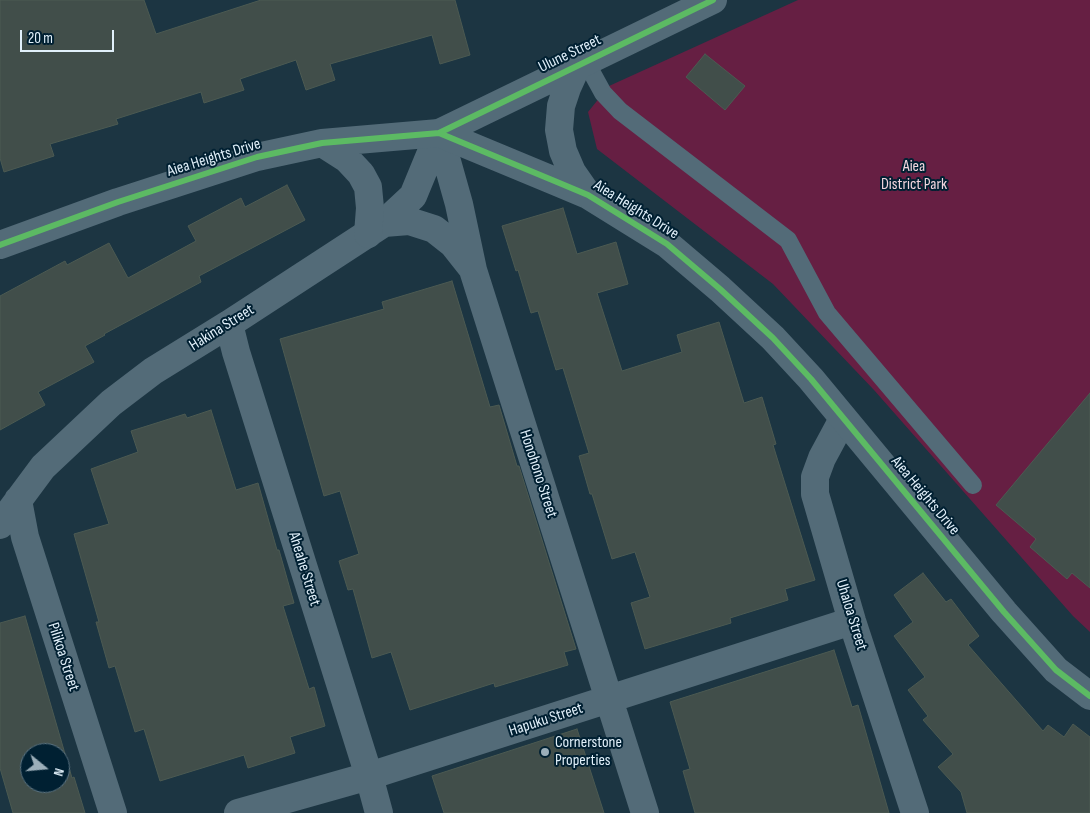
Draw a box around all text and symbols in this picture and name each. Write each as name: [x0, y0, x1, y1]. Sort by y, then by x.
scale bar: [22, 20, 116, 52]
text: 20 m: [28, 29, 53, 48]
street label: Ulune Street: [536, 31, 604, 77]
street label: Aiea Heights Drive: [165, 135, 263, 181]
park label: Aiea District Park: [881, 157, 947, 195]
street label: Aiea Heights Drive: [590, 176, 682, 244]
street label: Hakina Street: [186, 301, 258, 355]
street label: Honohono Street: [515, 428, 561, 520]
street label: Aiea Heights Drive: [887, 453, 963, 539]
street label: Aheahe Street: [284, 530, 324, 608]
street label: Uhaloa Street: [831, 577, 871, 653]
street label: Pilikoa Street: [43, 620, 83, 694]
street label: Hapuku Street: [507, 699, 585, 741]
place label: Cornerstone Properties: [555, 733, 622, 771]
north arrow: [20, 743, 70, 793]
marker: Cornerstone Properties: [539, 746, 551, 758]
text: N: [50, 766, 68, 778]

